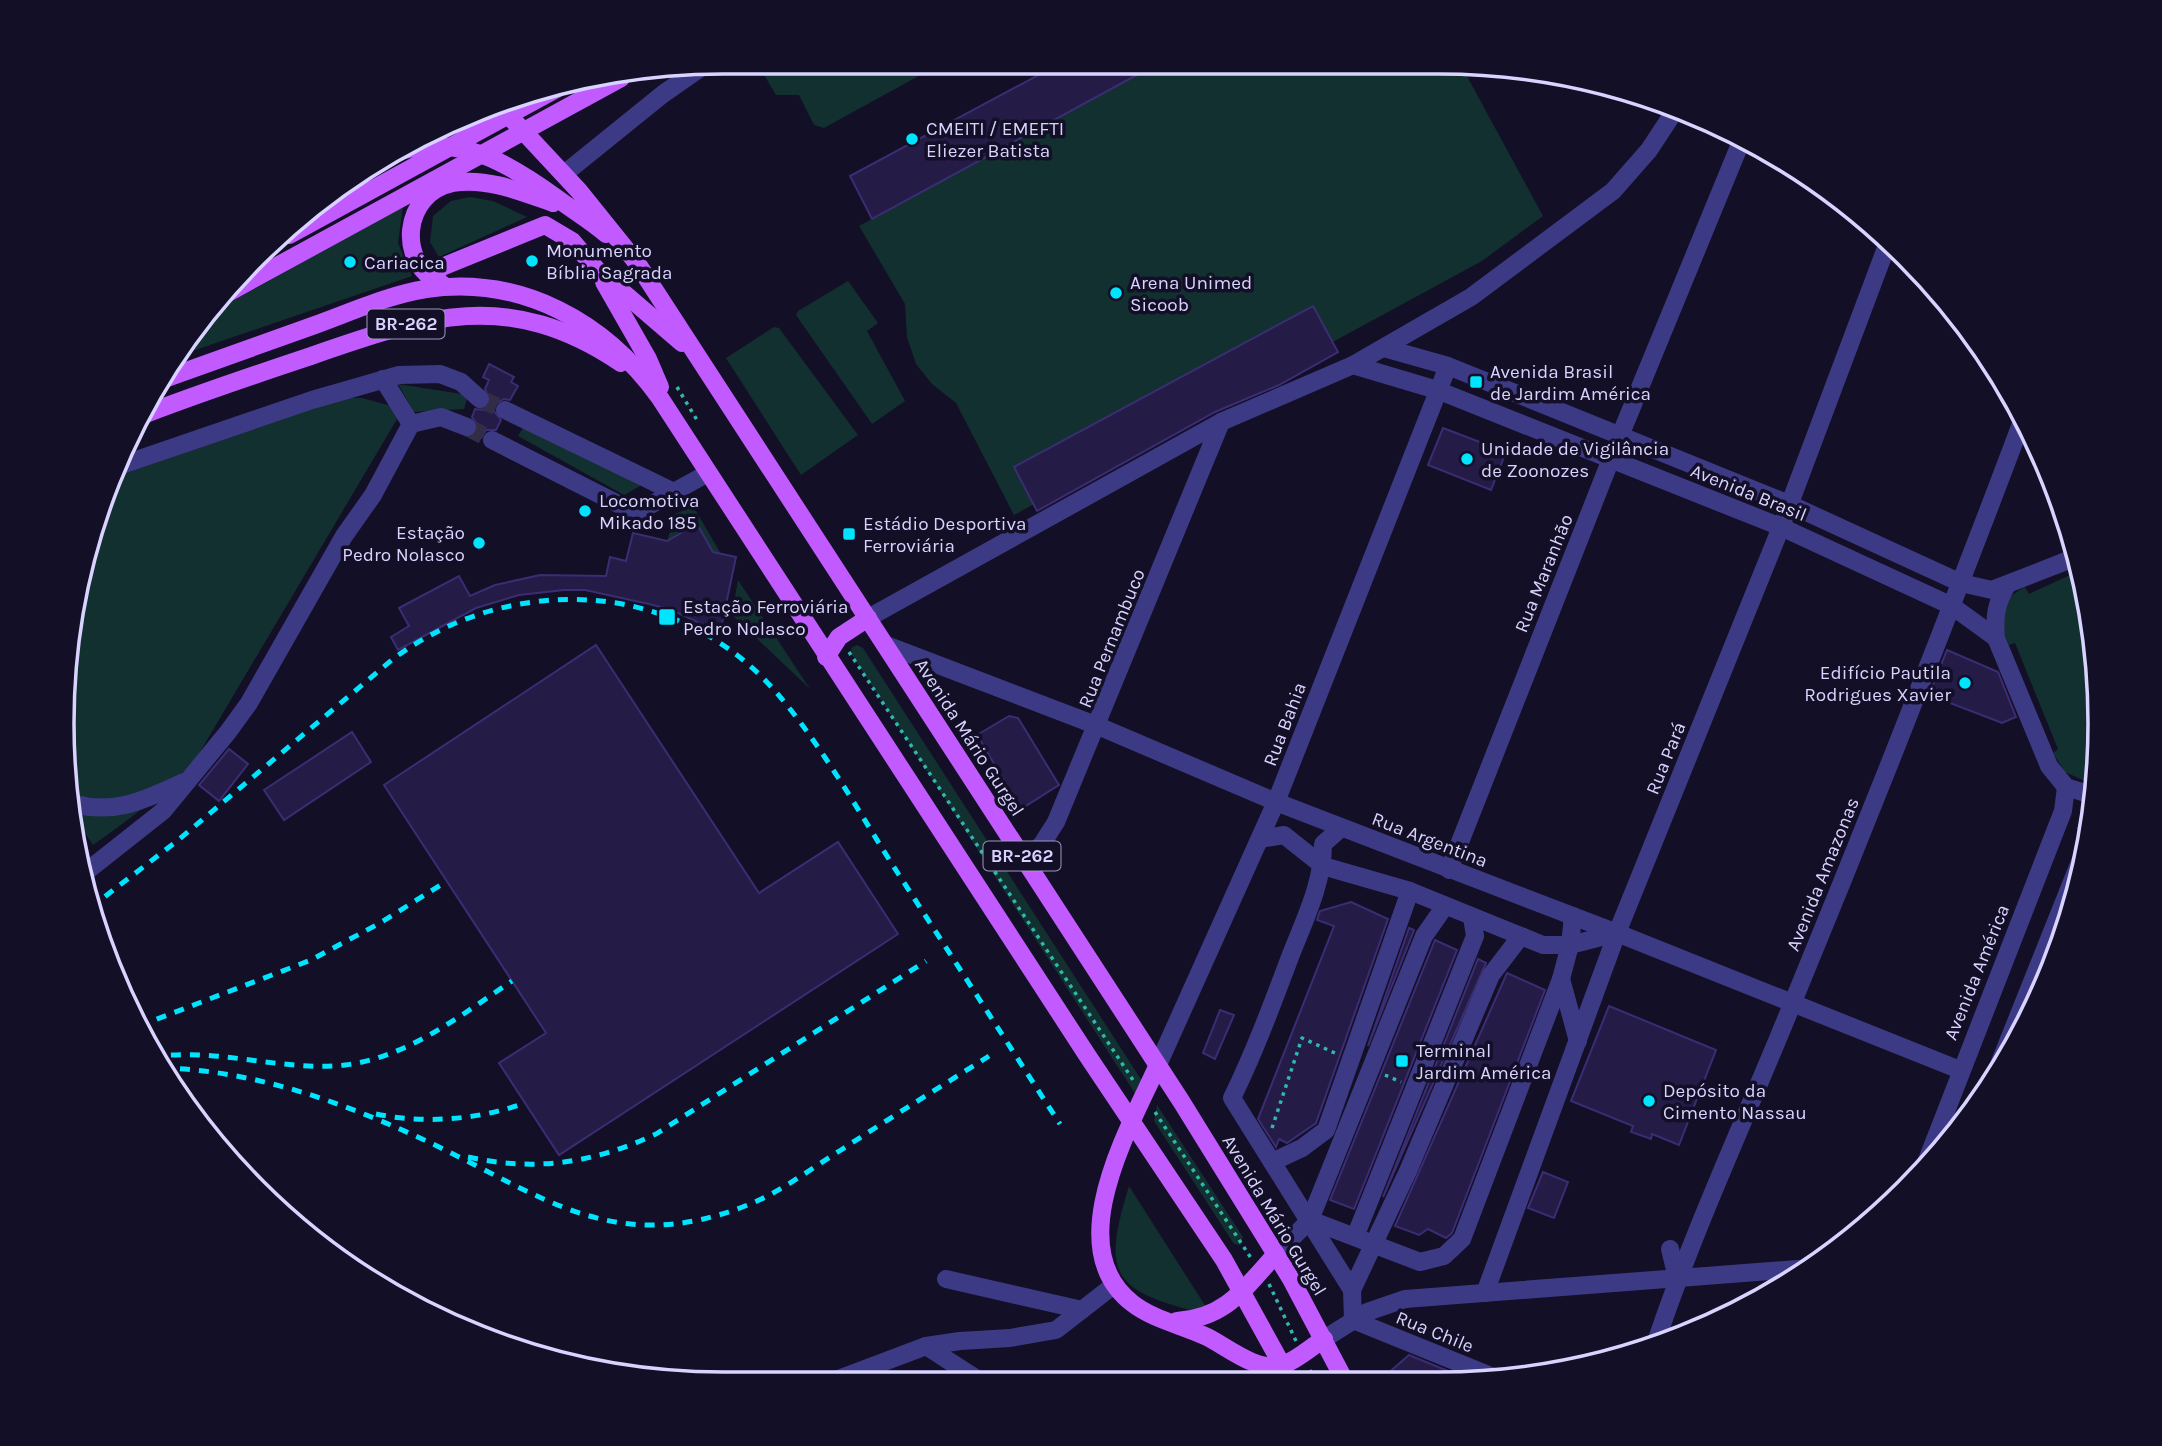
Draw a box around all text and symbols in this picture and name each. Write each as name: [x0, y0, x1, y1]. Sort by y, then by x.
place label: CMEITI / EMEFTI Eliezer Batista: [926, 118, 1064, 162]
marker: CMEITI / EMEFTI Eliezer Batista: [904, 131, 920, 147]
place label: Monumento Bíblia Sagrada: [546, 240, 672, 284]
place label: Cariacica: [364, 252, 445, 274]
marker: Monumento Bíblia Sagrada: [524, 253, 540, 269]
marker: Cariacica: [342, 254, 358, 270]
place label: Arena Unimed Sicoob: [1130, 272, 1252, 316]
marker: Arena Unimed Sicoob: [1108, 285, 1124, 301]
road number: BR-262: [368, 310, 444, 338]
place label: Avenida Brasil de Jardim América: [1490, 361, 1651, 405]
marker: Avenida Brasil de Jardim América: [1468, 374, 1484, 390]
place label: Unidade de Vigilância de Zoonozes: [1481, 438, 1669, 482]
marker: Unidade de Vigilância de Zoonozes: [1459, 451, 1475, 467]
street label: Avenida Brasil: [1687, 460, 1810, 526]
place label: Locomotiva Mikado 185: [599, 490, 699, 534]
marker: Locomotiva Mikado 185: [577, 503, 593, 519]
street label: Rua Maranhão: [1510, 511, 1578, 636]
place label: Estádio Desportiva Ferroviária: [863, 513, 1027, 557]
place label: Estação Pedro Nolasco: [342, 522, 465, 566]
marker: Estádio Desportiva Ferroviária: [841, 526, 857, 542]
marker: Estação Pedro Nolasco: [471, 535, 487, 551]
street label: Rua Pernambuco: [1074, 566, 1150, 711]
place label: Estação Ferroviária Pedro Nolasco: [683, 596, 848, 640]
marker: Estação Ferroviária Pedro Nolasco: [657, 607, 677, 627]
street label: Avenida Mário Gurgel: [910, 655, 1028, 820]
place label: Edifício Pautila Rodrigues Xavier: [1804, 662, 1951, 706]
marker: Edifício Pautila Rodrigues Xavier: [1957, 675, 1973, 691]
street label: Rua Bahia: [1259, 679, 1311, 769]
street label: Rua Pará: [1641, 719, 1690, 798]
street label: Avenida Amazonas: [1782, 794, 1864, 954]
street label: Rua Argentina: [1369, 808, 1491, 872]
road number: BR-262: [984, 842, 1060, 870]
street label: Avenida América: [1940, 901, 2014, 1043]
place label: Terminal Jardim América: [1416, 1040, 1551, 1084]
marker: Terminal Jardim América: [1394, 1053, 1410, 1069]
place label: Depósito da Cimento Nassau: [1663, 1080, 1807, 1124]
marker: Depósito da Cimento Nassau: [1641, 1093, 1657, 1109]
street label: Avenida Mário Gurgel: [1218, 1131, 1331, 1300]
street label: Rua Chile: [1393, 1306, 1477, 1357]

